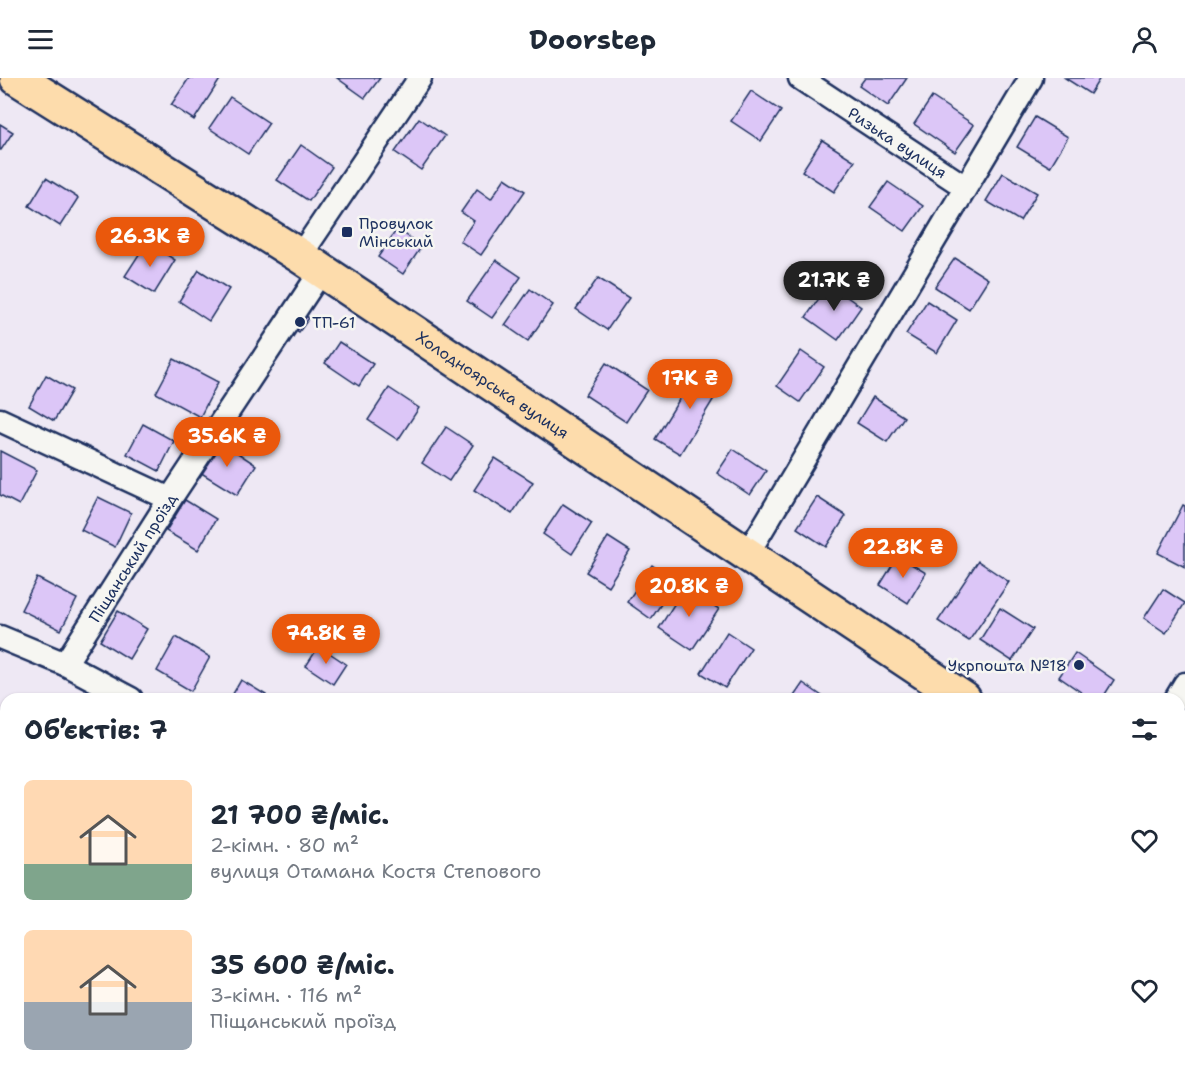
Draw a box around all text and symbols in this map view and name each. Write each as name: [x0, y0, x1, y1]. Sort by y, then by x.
text: Doorstep: [529, 21, 656, 58]
icon: menu: [24, 23, 57, 56]
icon: person: [1128, 23, 1161, 56]
street label: Ризька вулиця: [844, 103, 951, 183]
place label: Провулок Мінський: [359, 213, 434, 252]
pin: 26.3K ₴: [95, 217, 205, 268]
text: 26.3K ₴: [110, 223, 190, 249]
marker: Провулок Мінський: [340, 225, 354, 239]
pin: 21.7K ₴: [779, 261, 889, 312]
text: 21.7K ₴: [798, 267, 871, 293]
place label: ТП-61: [312, 312, 356, 333]
marker: ТП-61: [293, 315, 307, 329]
street label: Холодноярська вулиця: [412, 326, 573, 444]
pin: 17K ₴: [648, 359, 732, 410]
text: 17K ₴: [661, 365, 719, 391]
pin: 35.6K ₴: [172, 417, 282, 468]
text: 35.6K ₴: [187, 423, 267, 449]
street label: Піщанський проїзд: [84, 489, 182, 627]
pin: 22.8K ₴: [848, 528, 958, 579]
text: 22.8K ₴: [862, 534, 944, 560]
pin: 20.8K ₴: [634, 567, 744, 618]
text: 20.8K ₴: [649, 573, 729, 599]
pin: 74.8K ₴: [271, 614, 381, 665]
text: 74.8K ₴: [286, 620, 366, 646]
place label: Укрпошта №18: [948, 655, 1067, 676]
marker: Укрпошта №18: [1072, 658, 1086, 672]
text: Об’єктів: 7: [24, 712, 167, 747]
icon: filters: [1128, 713, 1161, 746]
text: 21 700 ₴/міс.: [210, 797, 389, 832]
icon: home: [72, 804, 144, 876]
icon: heart: [1128, 824, 1161, 857]
text: 2-кімн. · 80 m²: [210, 832, 359, 858]
text: вулиця Отамана Костя Степового: [210, 858, 541, 884]
text: 35 600 ₴/міс.: [210, 947, 395, 982]
icon: home: [72, 954, 144, 1026]
icon: heart: [1128, 974, 1161, 1007]
text: 3-кімн. · 116 m²: [210, 982, 362, 1008]
text: Піщанський проїзд: [210, 1008, 396, 1034]

